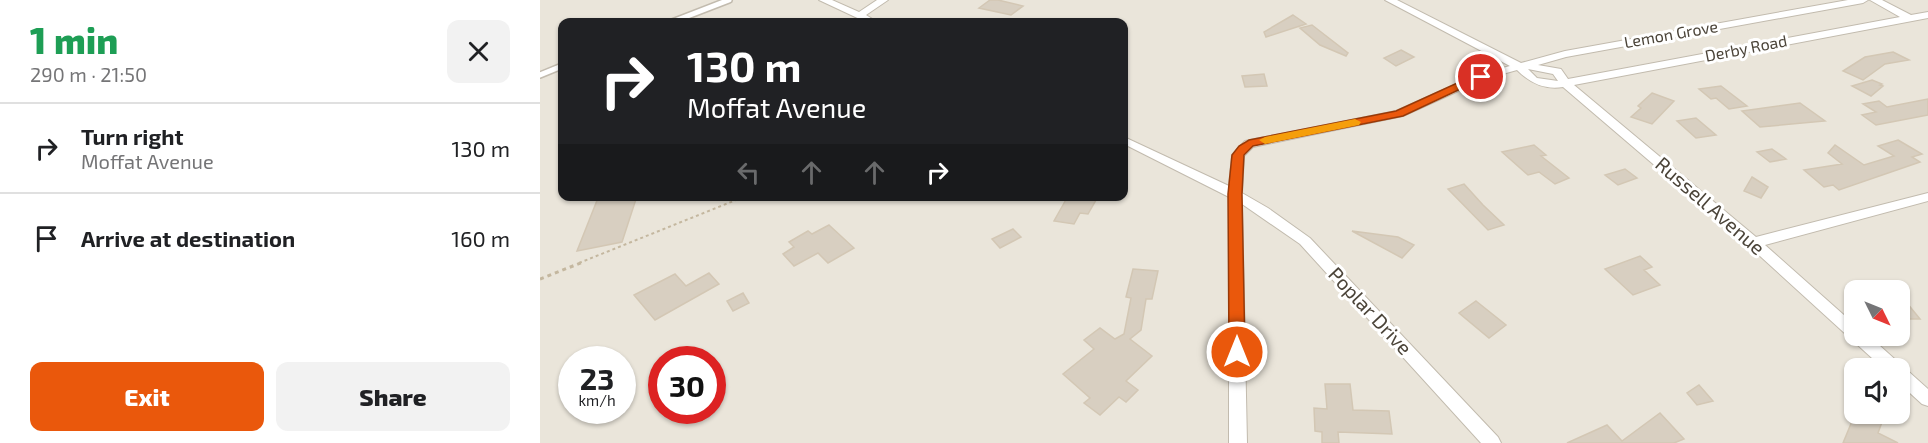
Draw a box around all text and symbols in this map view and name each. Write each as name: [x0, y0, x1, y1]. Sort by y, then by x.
street label: Lemon Grove: [1622, 16, 1719, 51]
text: 1 min: [30, 18, 118, 61]
button: close: [447, 20, 510, 83]
street label: Derby Road: [1703, 30, 1789, 65]
text: 130 m: [687, 40, 802, 90]
icon: right: [588, 42, 666, 120]
pin: [1455, 51, 1506, 102]
icon: arrive: [1464, 60, 1497, 93]
text: 290 m · 21:50: [30, 62, 147, 86]
text: Moffat Avenue: [687, 91, 866, 123]
text: Turn right: [81, 123, 183, 149]
icon: right: [30, 132, 63, 165]
text: 130 m: [452, 135, 510, 161]
text: Moffat Avenue: [81, 149, 214, 173]
street label: Russell Avenue: [1651, 151, 1770, 259]
icon: left: [732, 156, 765, 189]
icon: ahead: [795, 156, 828, 189]
icon: ahead: [858, 156, 891, 189]
icon: right: [921, 156, 954, 189]
icon: arrive: [30, 222, 63, 255]
text: Arrive at destination: [81, 225, 295, 251]
text: 160 m: [451, 225, 510, 251]
street label: Poplar Drive: [1324, 262, 1417, 359]
north arrow: [1844, 280, 1910, 346]
map controls: [1844, 280, 1910, 424]
position arrow: [1205, 320, 1269, 384]
speed limit sign: 30: [648, 346, 726, 424]
button: sound: [1844, 358, 1910, 424]
text: 23: [580, 360, 614, 396]
button: Exit: [30, 362, 264, 431]
button: Share: [276, 362, 510, 431]
text: km/h: [578, 391, 616, 409]

